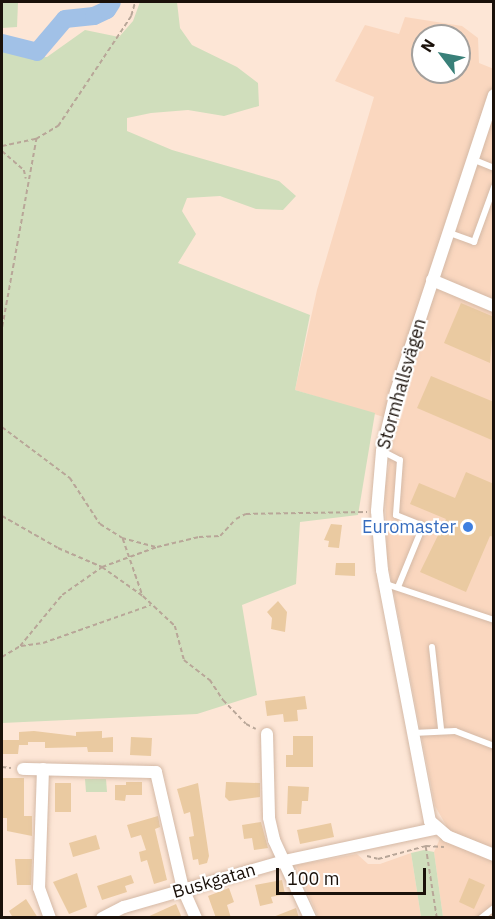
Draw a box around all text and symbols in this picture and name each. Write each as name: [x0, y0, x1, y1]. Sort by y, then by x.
north arrow: [411, 24, 471, 84]
text: N: [416, 35, 439, 56]
street label: Stormhallsvägen: [373, 316, 431, 452]
place label: Euromaster: [362, 516, 456, 538]
marker: Euromaster: [461, 520, 475, 534]
scale bar: [279, 856, 429, 894]
street label: Buskgatan: [170, 859, 258, 903]
text: 100 m: [287, 867, 339, 890]

